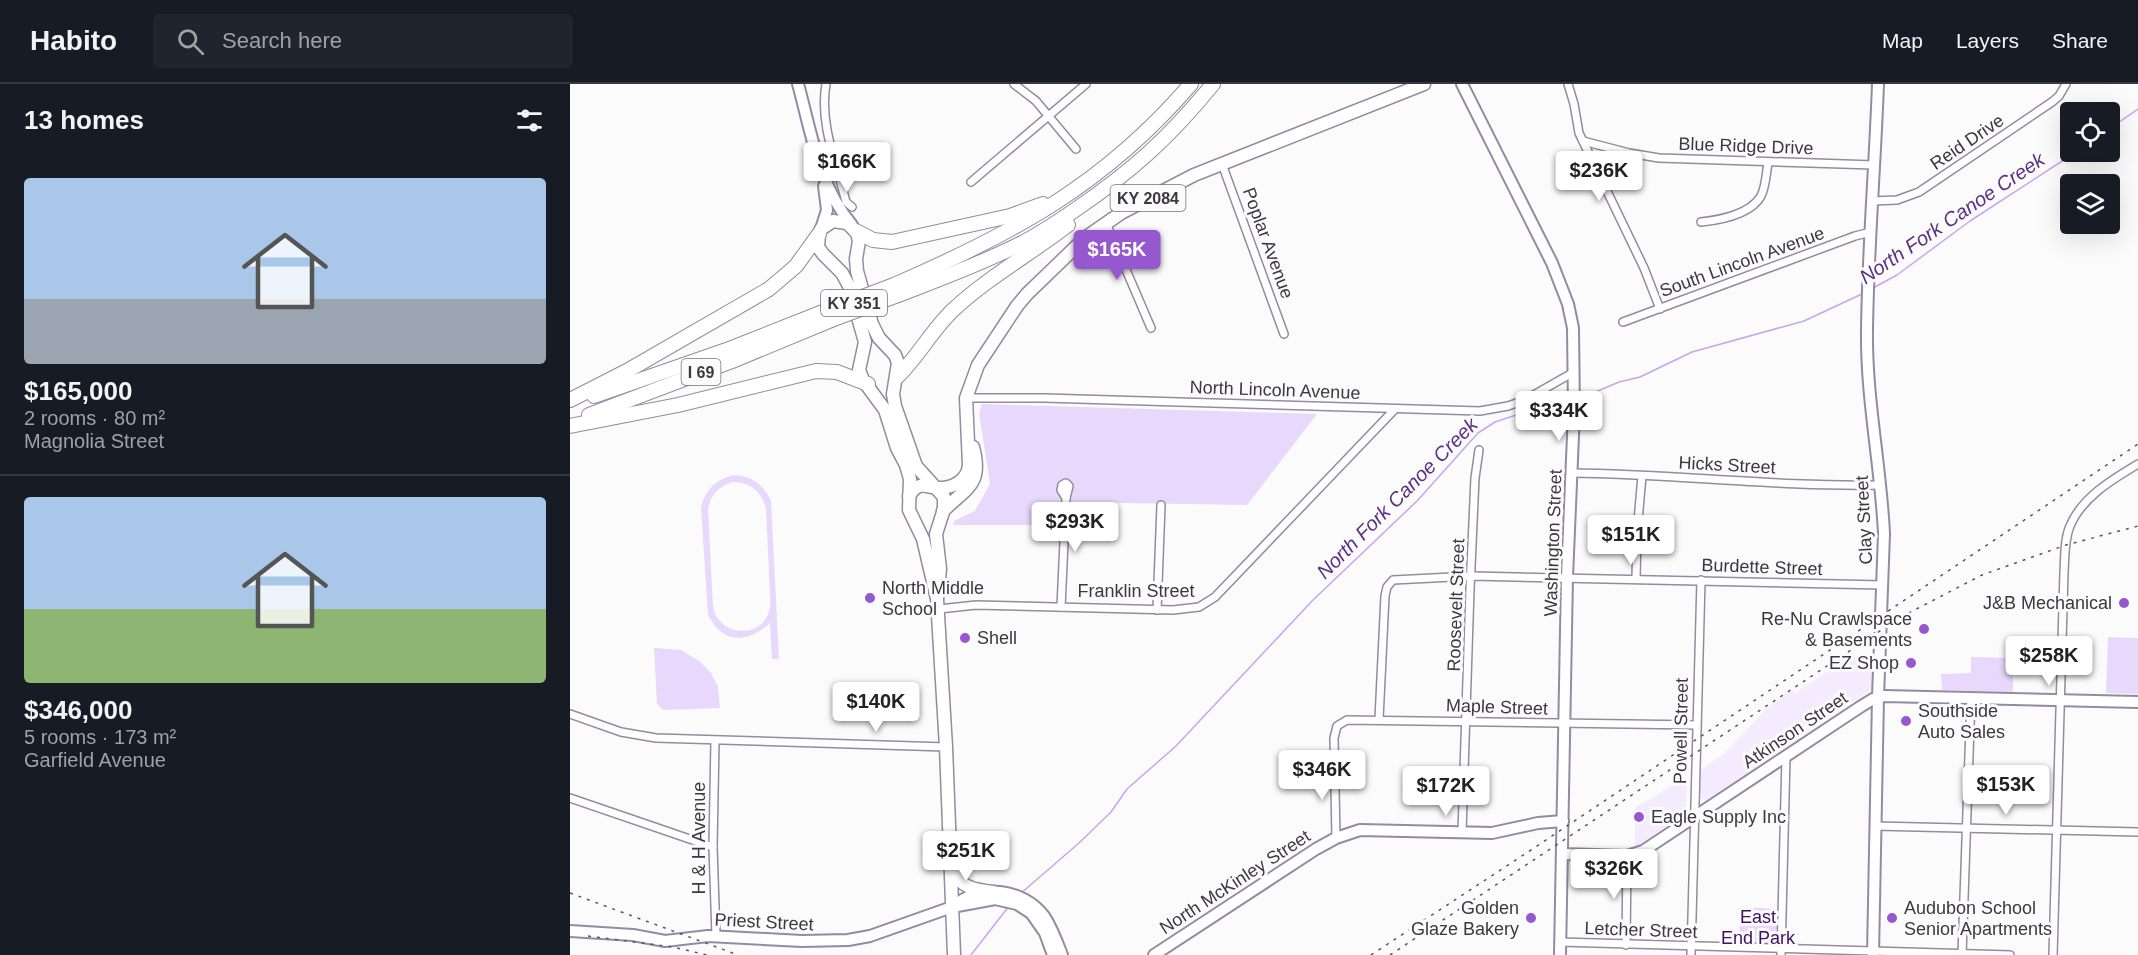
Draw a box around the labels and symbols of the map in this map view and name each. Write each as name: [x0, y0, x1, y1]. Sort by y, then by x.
street label: Reid Drive: [1927, 110, 2007, 174]
street label: Blue Ridge Drive: [1678, 134, 1814, 158]
pin: $166K: [805, 142, 889, 193]
water label: North Fork Canoe Creek: [1856, 147, 2049, 288]
pin: $236K: [1557, 151, 1641, 202]
road number: KY 2084: [1110, 185, 1186, 211]
street label: Poplar Avenue: [1239, 185, 1297, 301]
street label: South Lincoln Avenue: [1657, 223, 1827, 301]
pin: $165K: [1075, 230, 1159, 281]
road number: KY 351: [821, 290, 887, 316]
road number: I 69: [682, 359, 720, 385]
street label: North Lincoln Avenue: [1189, 377, 1361, 403]
pin: $334K: [1517, 391, 1601, 442]
water label: North Fork Canoe Creek: [1312, 412, 1483, 583]
street label: Hicks Street: [1678, 452, 1776, 478]
street label: Washington Street: [1540, 469, 1566, 617]
street label: Clay Street: [1852, 475, 1876, 565]
pin: $293K: [1033, 502, 1117, 553]
pin: $151K: [1589, 515, 1673, 566]
street label: Roosevelt Street: [1444, 538, 1468, 672]
street label: Burdette Street: [1701, 555, 1823, 579]
place label: North Middle School: [882, 578, 984, 619]
street label: Franklin Street: [1077, 581, 1195, 601]
marker: North Middle School: [863, 591, 877, 605]
place label: J&B Mechanical: [1983, 593, 2112, 613]
marker: J&B Mechanical: [2117, 596, 2131, 610]
place label: Re-Nu Crawlspace & Basements: [1761, 609, 1912, 650]
marker: Re-Nu Crawlspace & Basements: [1917, 622, 1931, 636]
place label: Shell: [977, 628, 1017, 648]
marker: Shell: [958, 631, 972, 645]
pin: $258K: [2007, 636, 2091, 687]
place label: EZ Shop: [1829, 653, 1899, 673]
marker: EZ Shop: [1904, 656, 1918, 670]
street label: Powell Street: [1670, 678, 1692, 784]
pin: $140K: [834, 682, 918, 733]
street label: Atkinson Street: [1739, 688, 1851, 772]
street label: Maple Street: [1446, 695, 1548, 719]
place label: Southside Auto Sales: [1918, 701, 2005, 742]
marker: Southside Auto Sales: [1899, 714, 1913, 728]
pin: $346K: [1280, 750, 1364, 801]
pin: $153K: [1964, 765, 2048, 816]
pin: $172K: [1404, 766, 1488, 817]
street label: H & H Avenue: [689, 782, 709, 894]
place label: Eagle Supply Inc: [1651, 807, 1786, 827]
marker: Eagle Supply Inc: [1632, 810, 1646, 824]
street label: North McKinley Street: [1156, 826, 1314, 938]
pin: $251K: [924, 831, 1008, 882]
pin: $326K: [1572, 849, 1656, 900]
place label: Golden Glaze Bakery: [1411, 898, 1519, 939]
place label: Audubon School Senior Apartments: [1904, 898, 2052, 939]
park label: East End Park: [1721, 907, 1796, 948]
street label: Priest Street: [714, 909, 814, 935]
marker: Golden Glaze Bakery: [1524, 911, 1538, 925]
marker: Audubon School Senior Apartments: [1885, 911, 1899, 925]
street label: Letcher Street: [1584, 918, 1698, 942]

